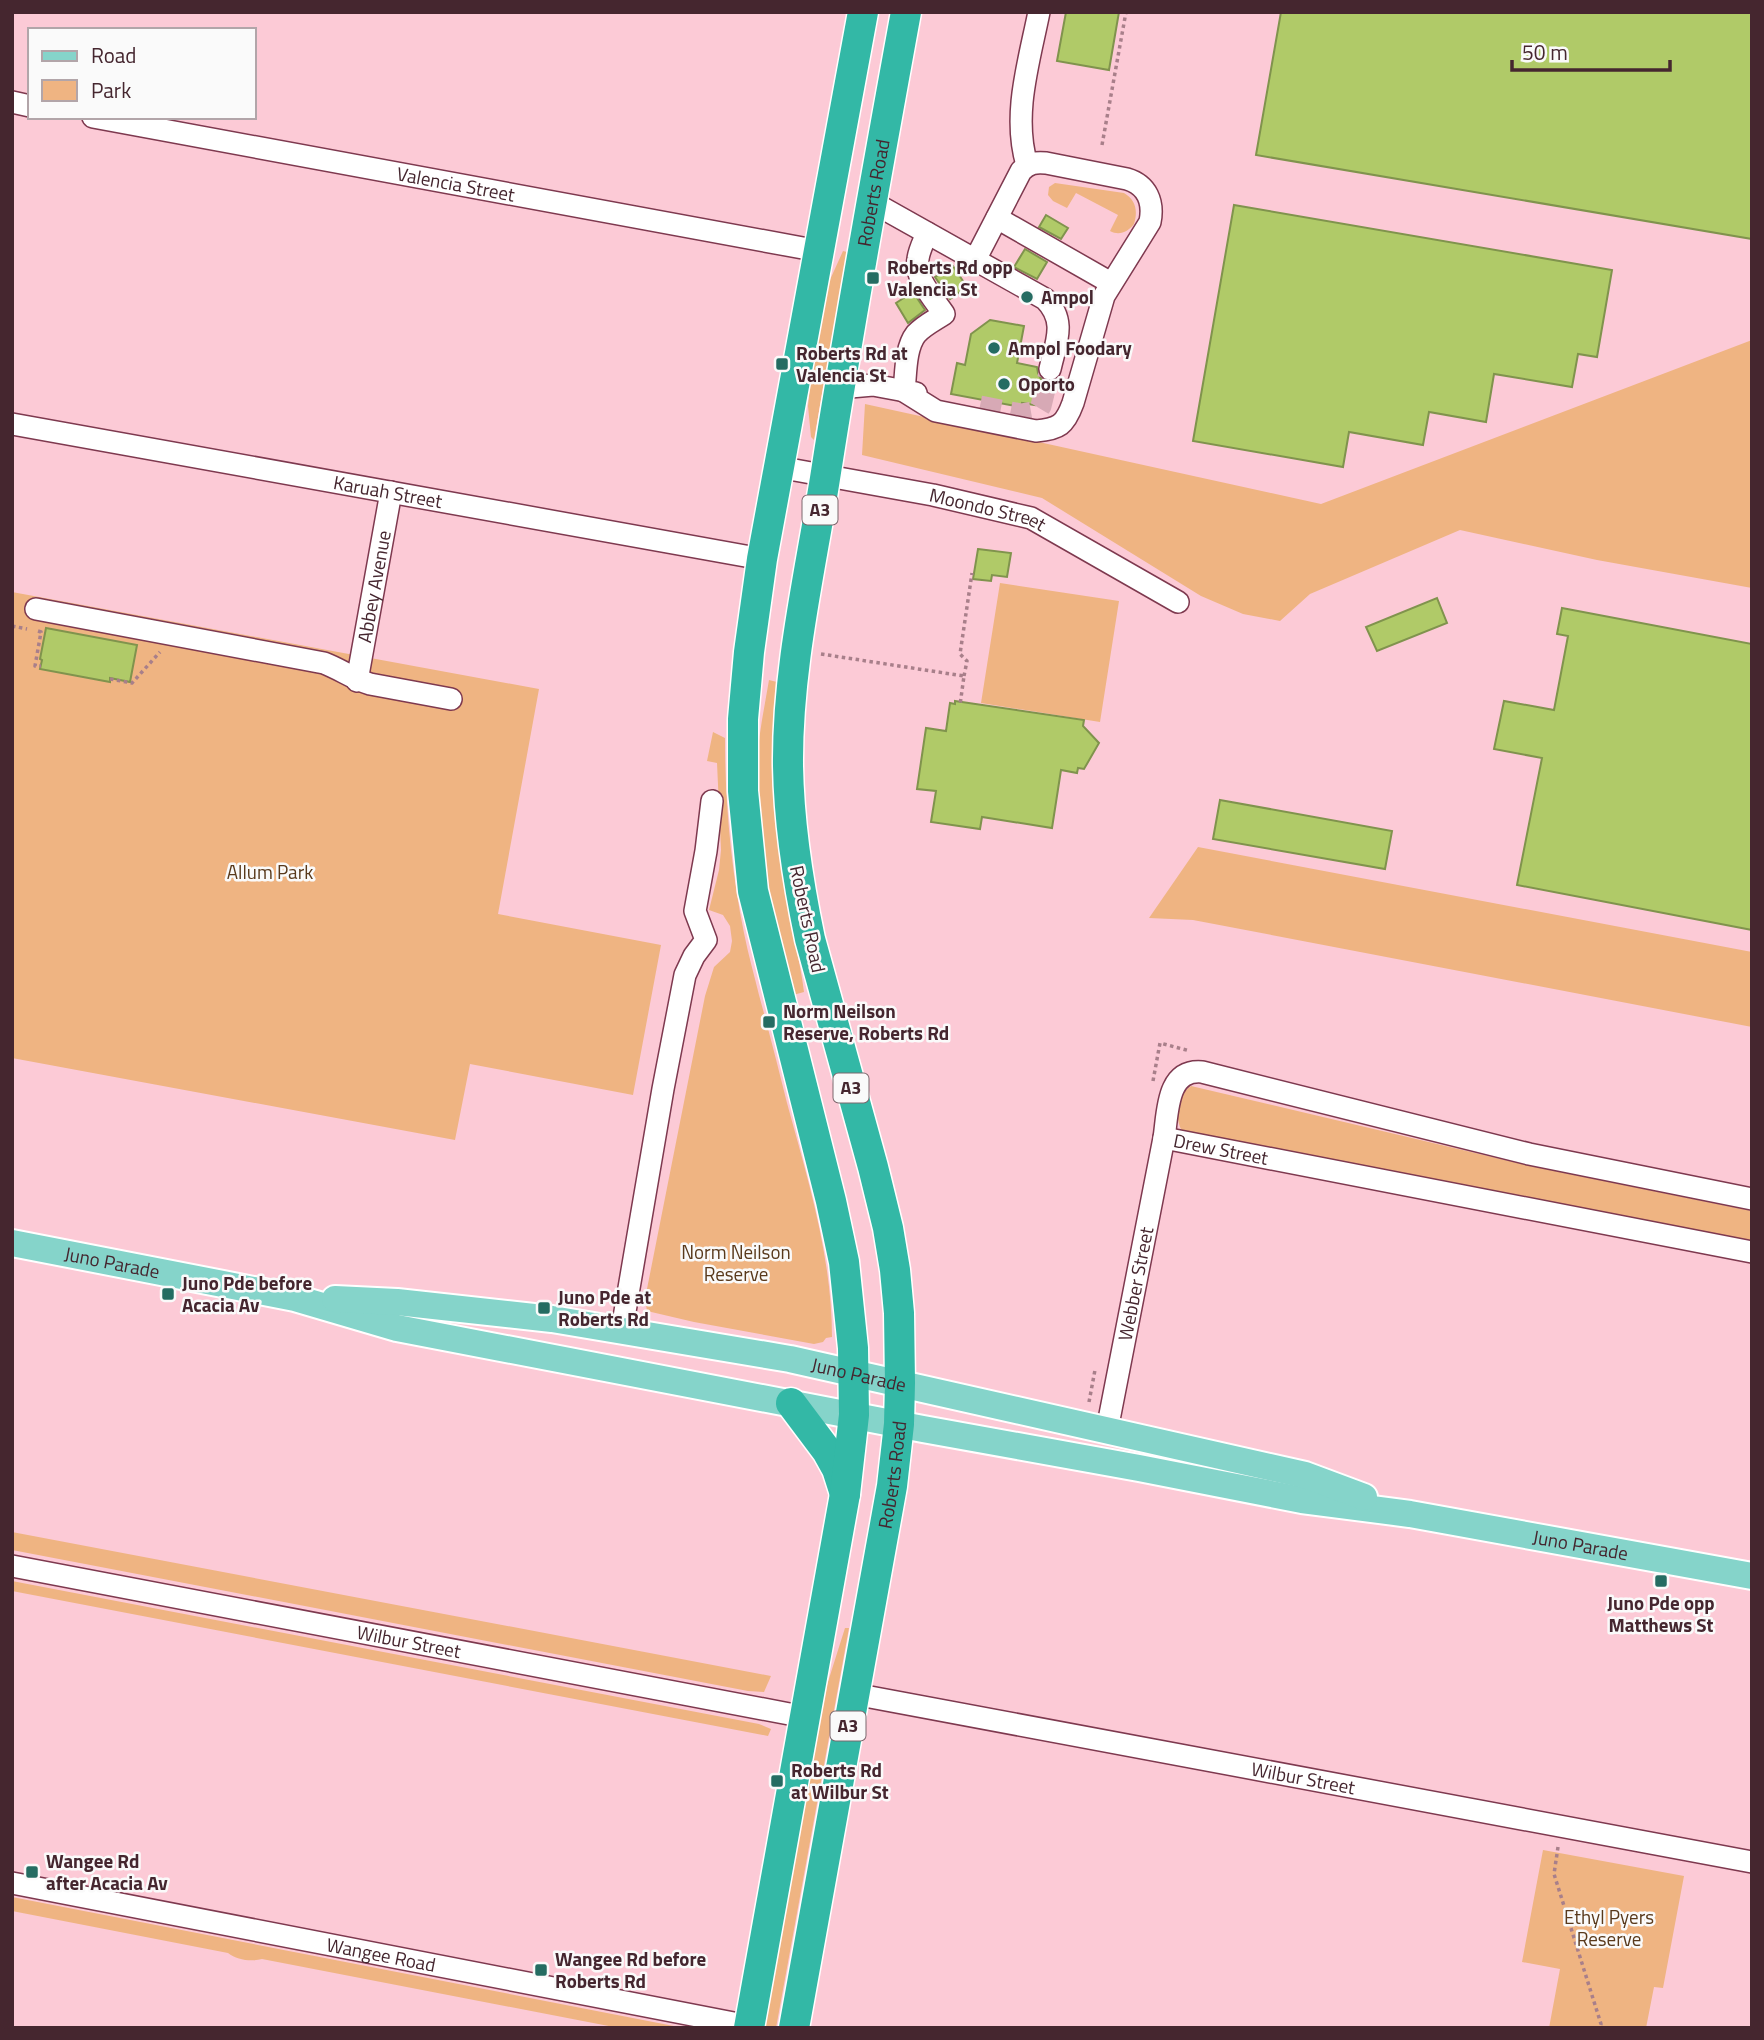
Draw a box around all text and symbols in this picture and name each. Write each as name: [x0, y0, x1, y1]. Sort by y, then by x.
legend: [28, 28, 256, 119]
scale bar: [1512, 28, 1670, 72]
text: 50 m: [1522, 36, 1568, 68]
text: Road: [91, 39, 136, 71]
text: Park: [91, 74, 131, 106]
street label: Roberts Road: [849, 137, 897, 249]
street label: Valencia Street: [395, 158, 518, 209]
place label: Roberts Rd opp Valencia St: [887, 252, 1013, 303]
marker: Roberts Rd opp Valencia St: [865, 270, 881, 286]
place label: Ampol: [1041, 282, 1094, 311]
marker: Ampol: [1019, 289, 1035, 305]
place label: Ampol Foodary: [1008, 333, 1132, 362]
place label: Roberts Rd at Valencia St: [796, 338, 908, 389]
marker: Ampol Foodary: [986, 340, 1002, 356]
marker: Roberts Rd at Valencia St: [774, 356, 790, 372]
place label: Oporto: [1018, 369, 1075, 398]
marker: Oporto: [996, 376, 1012, 392]
street label: Karuah Street: [331, 467, 445, 515]
street label: Moondo Street: [927, 480, 1052, 538]
road number: A3: [802, 496, 838, 524]
street label: Abbey Avenue: [349, 528, 398, 645]
park label: Allum Park: [227, 857, 313, 886]
street label: Roberts Road: [783, 863, 834, 975]
place label: Norm Neilson Reserve, Roberts Rd: [783, 996, 949, 1047]
marker: Norm Neilson Reserve, Roberts Rd: [761, 1014, 777, 1030]
road number: A3: [834, 1073, 868, 1102]
street label: Drew Street: [1171, 1125, 1271, 1172]
street label: Webber Street: [1110, 1224, 1160, 1343]
park label: Norm Neilson Reserve: [681, 1237, 791, 1288]
street label: Juno Parade: [62, 1239, 162, 1285]
place label: Juno Pde before Acacia Av: [182, 1268, 312, 1319]
place label: Juno Pde at Roberts Rd: [558, 1282, 651, 1333]
marker: Juno Pde before Acacia Av: [160, 1286, 176, 1302]
marker: Juno Pde at Roberts Rd: [536, 1300, 552, 1316]
street label: Juno Parade: [809, 1349, 909, 1399]
street label: Roberts Road: [870, 1419, 913, 1531]
street label: Juno Parade: [1531, 1522, 1631, 1567]
marker: Juno Pde opp Matthews St: [1653, 1573, 1669, 1589]
place label: Juno Pde opp Matthews St: [1607, 1588, 1715, 1639]
street label: Wilbur Street: [355, 1617, 464, 1665]
road number: A3: [830, 1712, 866, 1741]
street label: Wilbur Street: [1249, 1754, 1358, 1802]
place label: Roberts Rd at Wilbur St: [791, 1755, 889, 1806]
marker: Roberts Rd at Wilbur St: [769, 1773, 785, 1789]
place label: Wangee Rd after Acacia Av: [46, 1846, 168, 1897]
marker: Wangee Rd after Acacia Av: [24, 1864, 40, 1880]
park label: Ethyl Pyers Reserve: [1564, 1902, 1654, 1953]
street label: Wangee Road: [324, 1929, 438, 1979]
place label: Wangee Rd before Roberts Rd: [555, 1944, 706, 1995]
marker: Wangee Rd before Roberts Rd: [533, 1962, 549, 1978]

